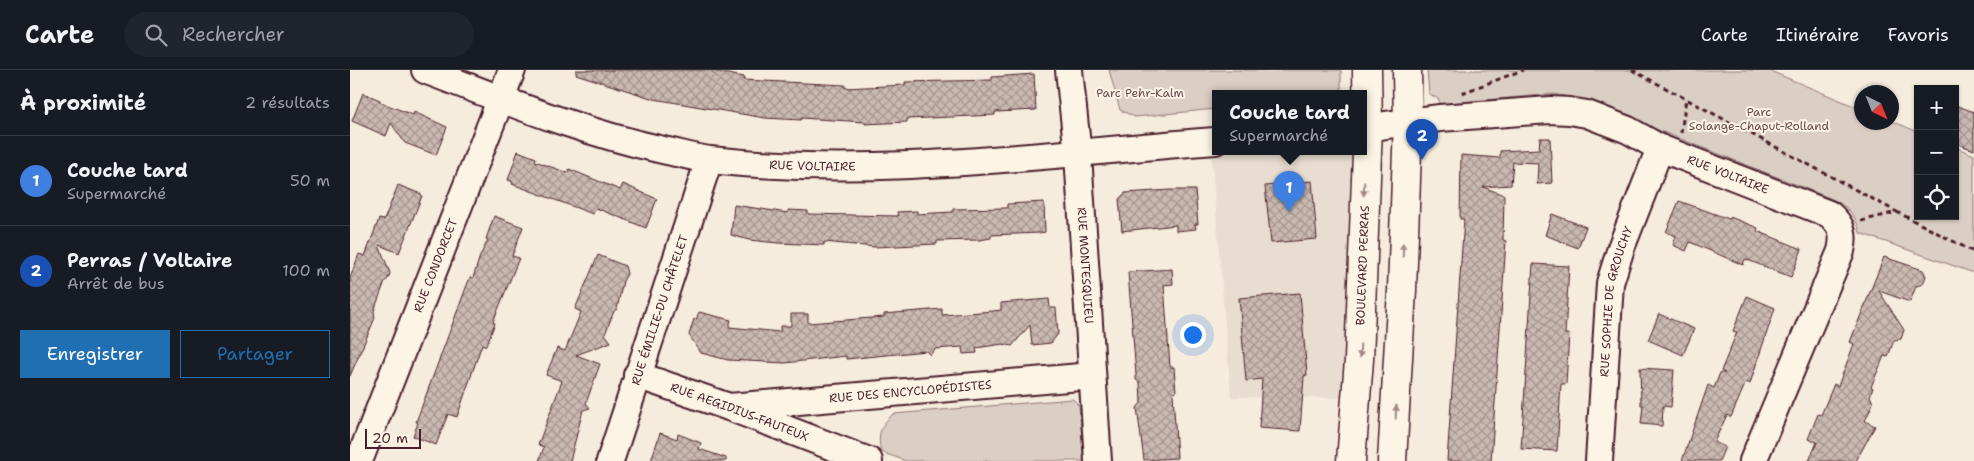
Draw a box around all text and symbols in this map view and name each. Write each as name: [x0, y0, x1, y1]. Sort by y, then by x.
search box: [124, 12, 474, 57]
text: Carte: [25, 19, 94, 51]
icon: search: [142, 21, 170, 49]
text: Rechercher: [182, 22, 285, 47]
text: Carte: [1701, 23, 1748, 47]
text: Itinéraire: [1776, 23, 1860, 47]
text: Favoris: [1888, 23, 1949, 47]
park label: Parc Pehr-Kalm: [1096, 85, 1184, 101]
north arrow: [1854, 85, 1899, 130]
map controls: [1914, 85, 1959, 220]
button: +: [1914, 85, 1959, 130]
text: À proximité: [20, 89, 146, 117]
popup: [1212, 90, 1367, 155]
text: 2 résultats: [245, 92, 330, 113]
text: Couche tard: [1229, 100, 1350, 125]
park label: Parc Solange-Chaput-Rolland: [1689, 104, 1830, 134]
pin: 2: [1406, 119, 1438, 160]
text: Supermarché: [1229, 125, 1328, 146]
button: −: [1914, 130, 1959, 175]
street label: RUE VOLTAIRE: [1685, 151, 1771, 198]
street label: RUE VOLTAIRE: [769, 157, 856, 174]
text: Couche tard: [67, 158, 188, 183]
text: 1: [32, 170, 40, 191]
text: 50 m: [290, 170, 330, 191]
pin: 1: [1273, 171, 1305, 212]
button: locate: [1914, 175, 1959, 220]
one-way arrow: [1360, 181, 1368, 197]
text: Supermarché: [67, 183, 166, 204]
street label: BOULEVARD PERRAS: [1352, 205, 1373, 326]
street label: RUE MONTESQUIEU: [1073, 207, 1097, 324]
street label: RUE CONDORCET: [410, 216, 461, 315]
street label: RUE SOPHIE DE GROUCHY: [1596, 223, 1637, 377]
street label: RUE ÉMILIE-DU CHÂTELET: [628, 232, 692, 387]
one-way arrow: [1399, 242, 1407, 258]
text: Perras / Voltaire: [67, 248, 232, 273]
text: 2: [30, 260, 42, 281]
text: 100 m: [282, 260, 330, 281]
text: Arrêt de bus: [67, 273, 165, 294]
your location: [1180, 322, 1206, 348]
button: Enregistrer: [20, 330, 170, 378]
button: Partager: [180, 330, 330, 378]
one-way arrow: [1355, 343, 1363, 359]
street label: RUE DES ENCYCLOPÉDISTES: [828, 377, 993, 406]
street label: RUE AEGIDIUS-FAUTEUX: [668, 379, 811, 445]
one-way arrow: [1393, 404, 1401, 420]
scale bar: [365, 426, 421, 449]
text: 20 m: [372, 429, 408, 447]

